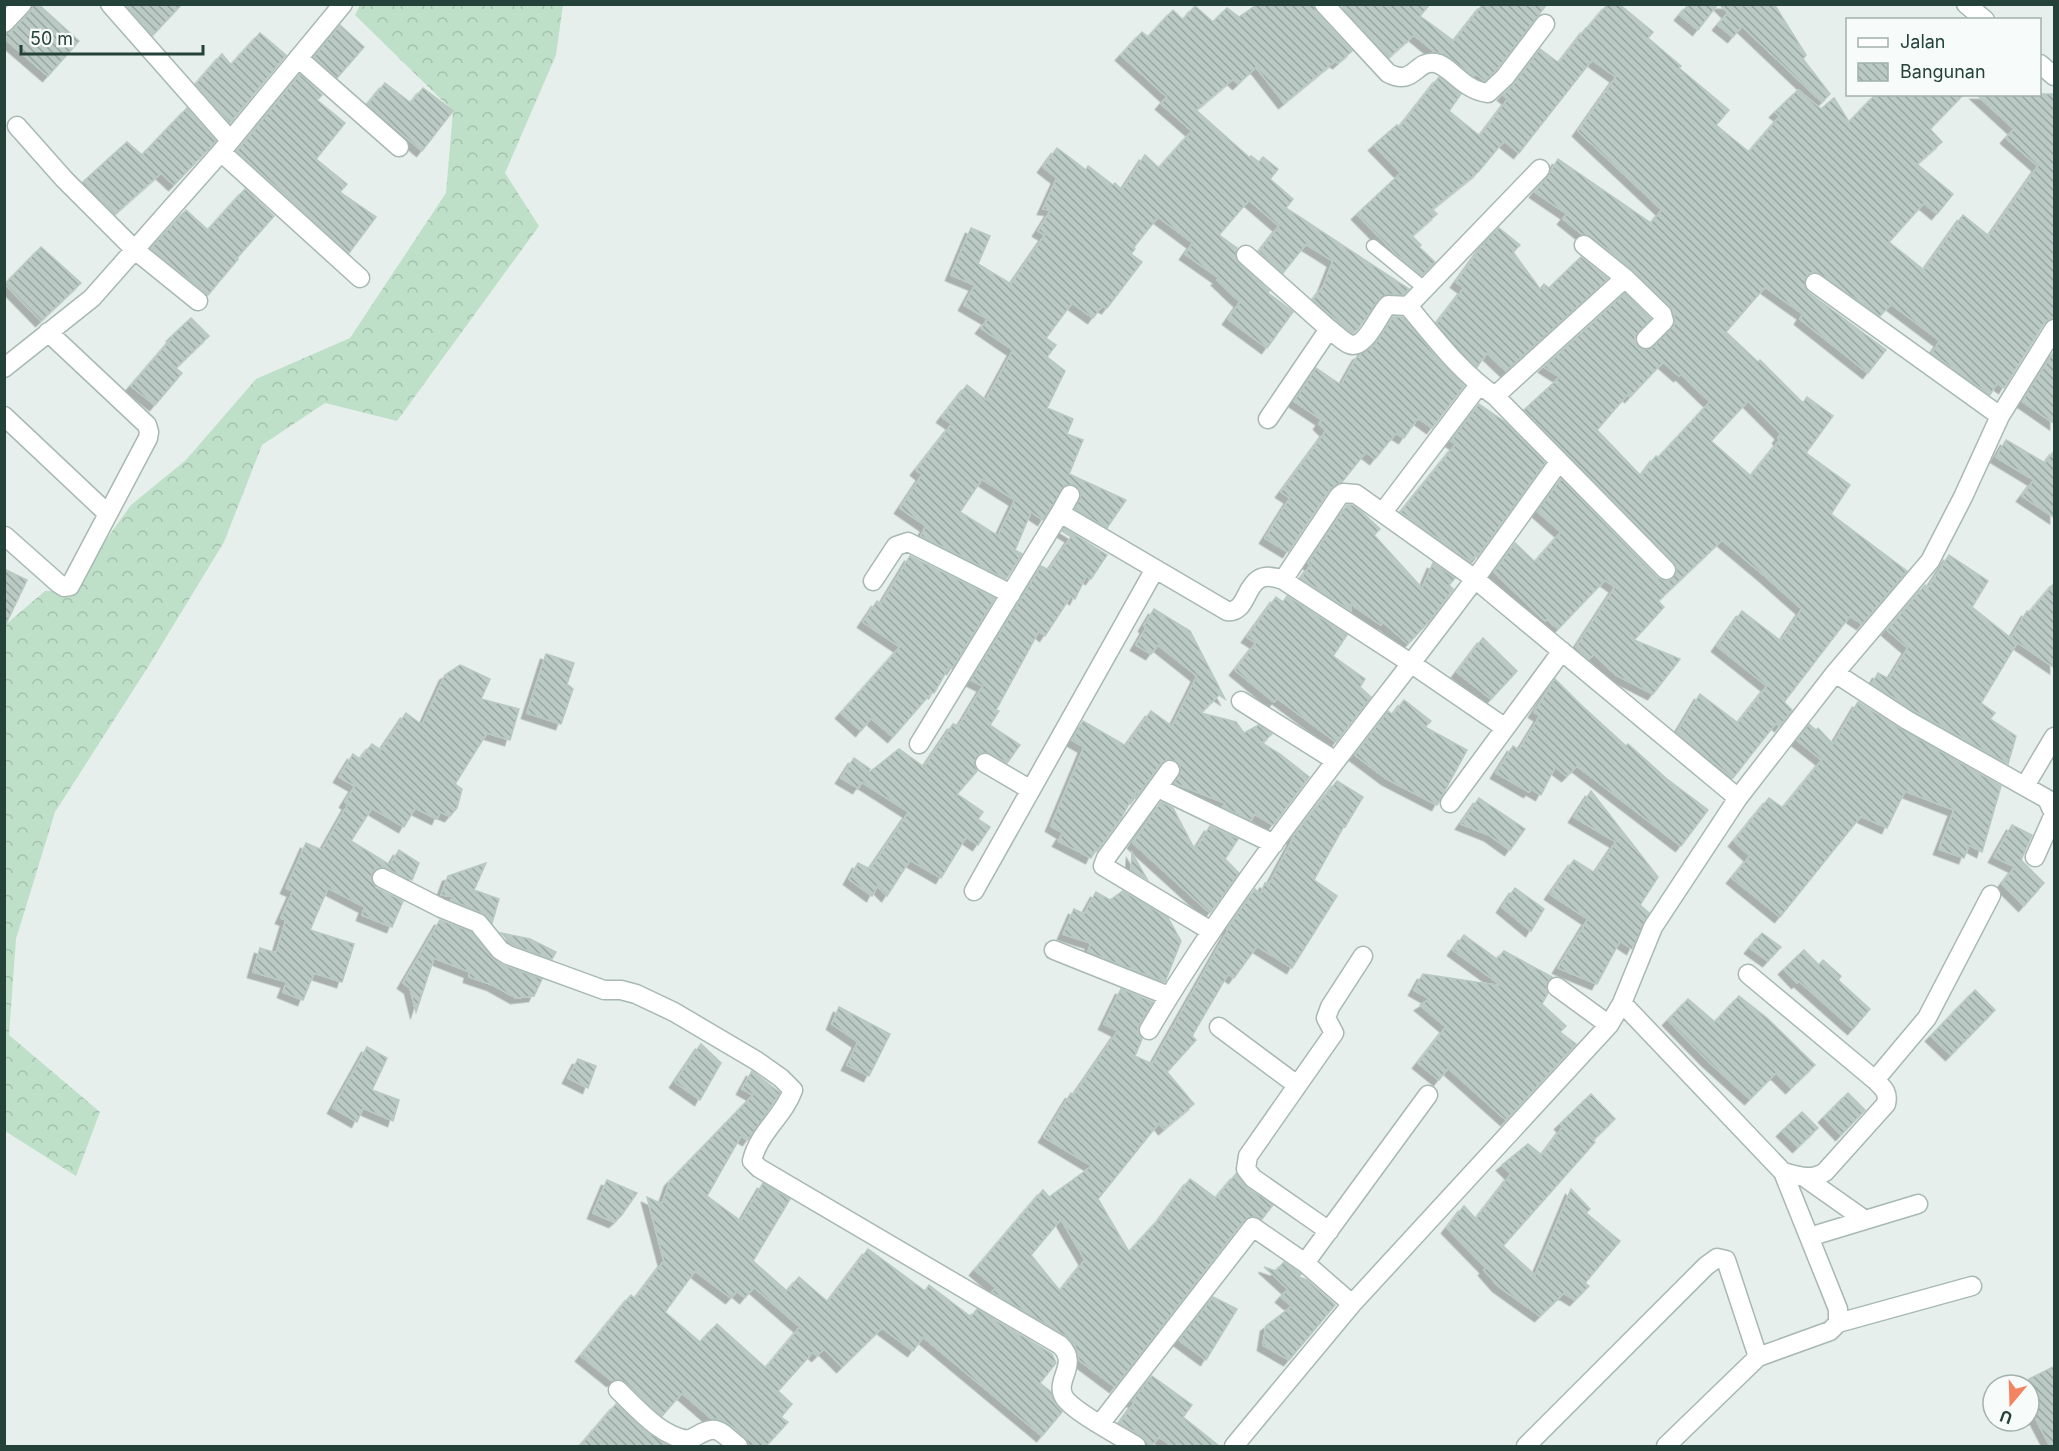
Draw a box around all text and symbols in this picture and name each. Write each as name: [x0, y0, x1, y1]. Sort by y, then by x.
scale bar: [21, 18, 202, 56]
legend: [1846, 18, 2041, 96]
text: 50 m: [30, 28, 73, 49]
text: Jalan: [1900, 31, 1945, 52]
text: Bangunan: [1900, 61, 1986, 82]
north arrow: [1981, 1373, 2041, 1433]
text: U: [1997, 1406, 2015, 1429]

